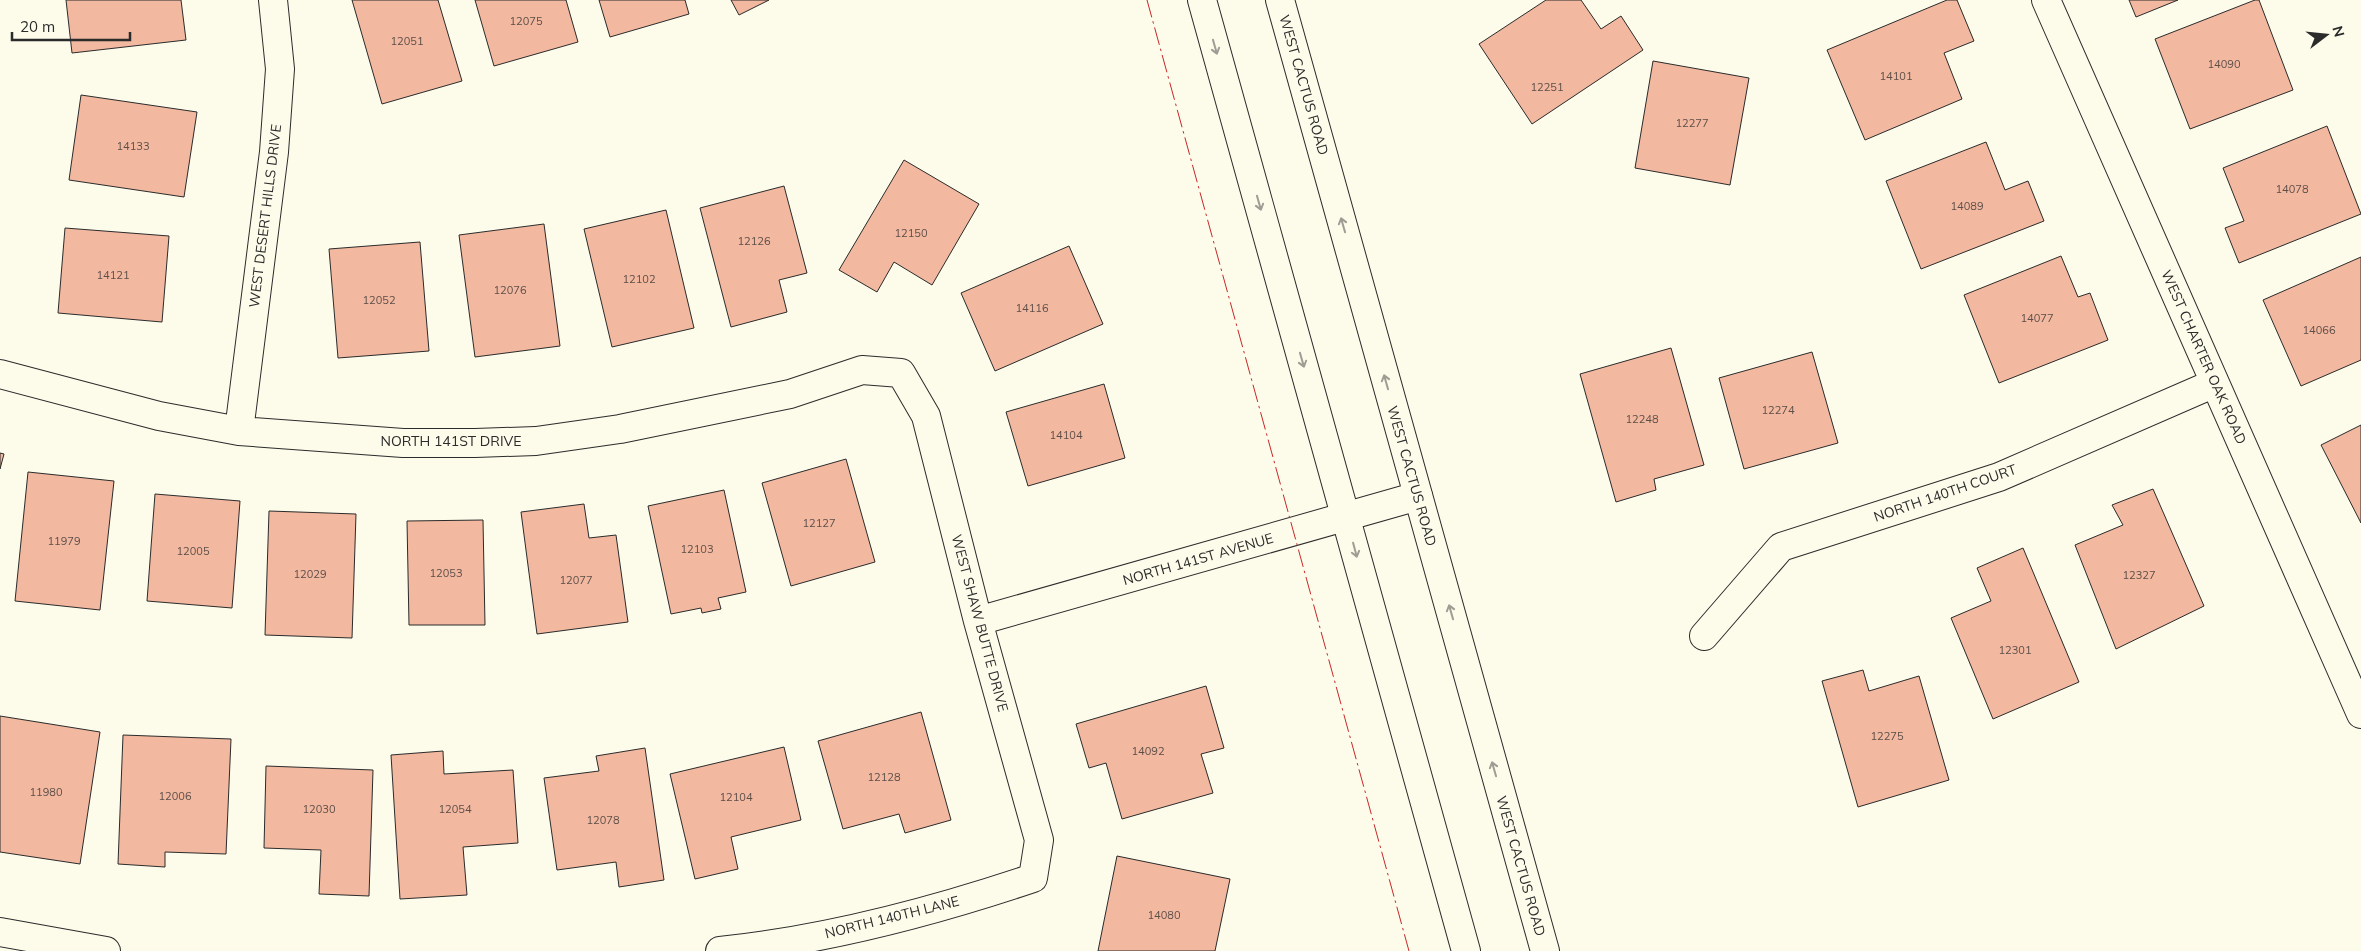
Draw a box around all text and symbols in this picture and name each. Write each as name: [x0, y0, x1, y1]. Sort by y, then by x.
scale bar: [12, 10, 130, 42]
north arrow: [2301, 10, 2351, 60]
street label: WEST CACTUS ROAD: [1275, 13, 1333, 157]
house number: 12075: [510, 14, 543, 28]
text: 20 m: [20, 17, 55, 36]
text: N: [2328, 24, 2349, 39]
house number: 12051: [391, 34, 424, 48]
one-way arrow: [1211, 39, 1220, 55]
house number: 14090: [2208, 57, 2241, 71]
house number: 14101: [1880, 69, 1913, 83]
house number: 12251: [1531, 80, 1564, 94]
house number: 12277: [1676, 116, 1709, 130]
street label: WEST DESERT HILLS DRIVE: [245, 123, 285, 309]
house number: 14133: [117, 139, 150, 153]
house number: 14078: [2276, 182, 2309, 196]
one-way arrow: [1254, 195, 1264, 211]
house number: 14089: [1951, 199, 1984, 213]
one-way arrow: [1337, 217, 1347, 233]
house number: 12150: [895, 226, 928, 240]
house number: 12126: [738, 234, 771, 248]
street label: WEST CHARTER OAK ROAD: [2157, 267, 2251, 447]
house number: 14121: [97, 268, 130, 282]
house number: 12102: [623, 272, 656, 286]
house number: 12076: [494, 283, 527, 297]
house number: 12052: [363, 293, 396, 307]
house number: 14116: [1016, 301, 1049, 315]
house number: 14077: [2021, 311, 2054, 325]
house number: 14066: [2303, 323, 2336, 337]
one-way arrow: [1298, 352, 1308, 368]
one-way arrow: [1381, 374, 1391, 390]
house number: 12274: [1762, 403, 1795, 417]
street label: WEST CACTUS ROAD: [1383, 404, 1441, 548]
house number: 12248: [1626, 412, 1659, 426]
house number: 14104: [1050, 428, 1083, 442]
street label: NORTH 141ST DRIVE: [380, 432, 522, 450]
street label: NORTH 140TH COURT: [1871, 460, 2019, 526]
house number: 12127: [803, 516, 836, 530]
street label: NORTH 141ST AVENUE: [1121, 529, 1275, 589]
street label: WEST SHAW BUTTE DRIVE: [948, 532, 1012, 714]
house number: 11979: [48, 534, 81, 548]
house number: 12103: [681, 542, 714, 556]
one-way arrow: [1351, 542, 1361, 558]
house number: 12005: [177, 544, 210, 558]
house number: 12053: [430, 566, 463, 580]
house number: 12029: [294, 567, 327, 581]
house number: 12327: [2123, 568, 2156, 582]
house number: 12077: [560, 573, 593, 587]
one-way arrow: [1445, 605, 1455, 621]
house number: 12301: [1999, 643, 2032, 657]
house number: 12275: [1871, 729, 1904, 743]
house number: 14092: [1132, 744, 1165, 758]
one-way arrow: [1489, 761, 1499, 777]
house number: 12128: [868, 770, 901, 784]
house number: 11980: [30, 785, 63, 799]
house number: 12006: [159, 789, 192, 803]
house number: 12104: [720, 790, 753, 804]
street label: WEST CACTUS ROAD: [1492, 794, 1550, 938]
house number: 12030: [303, 802, 336, 816]
house number: 12054: [439, 802, 472, 816]
house number: 12078: [587, 813, 620, 827]
street label: NORTH 140TH LANE: [823, 892, 961, 942]
house number: 14080: [1148, 908, 1181, 922]

